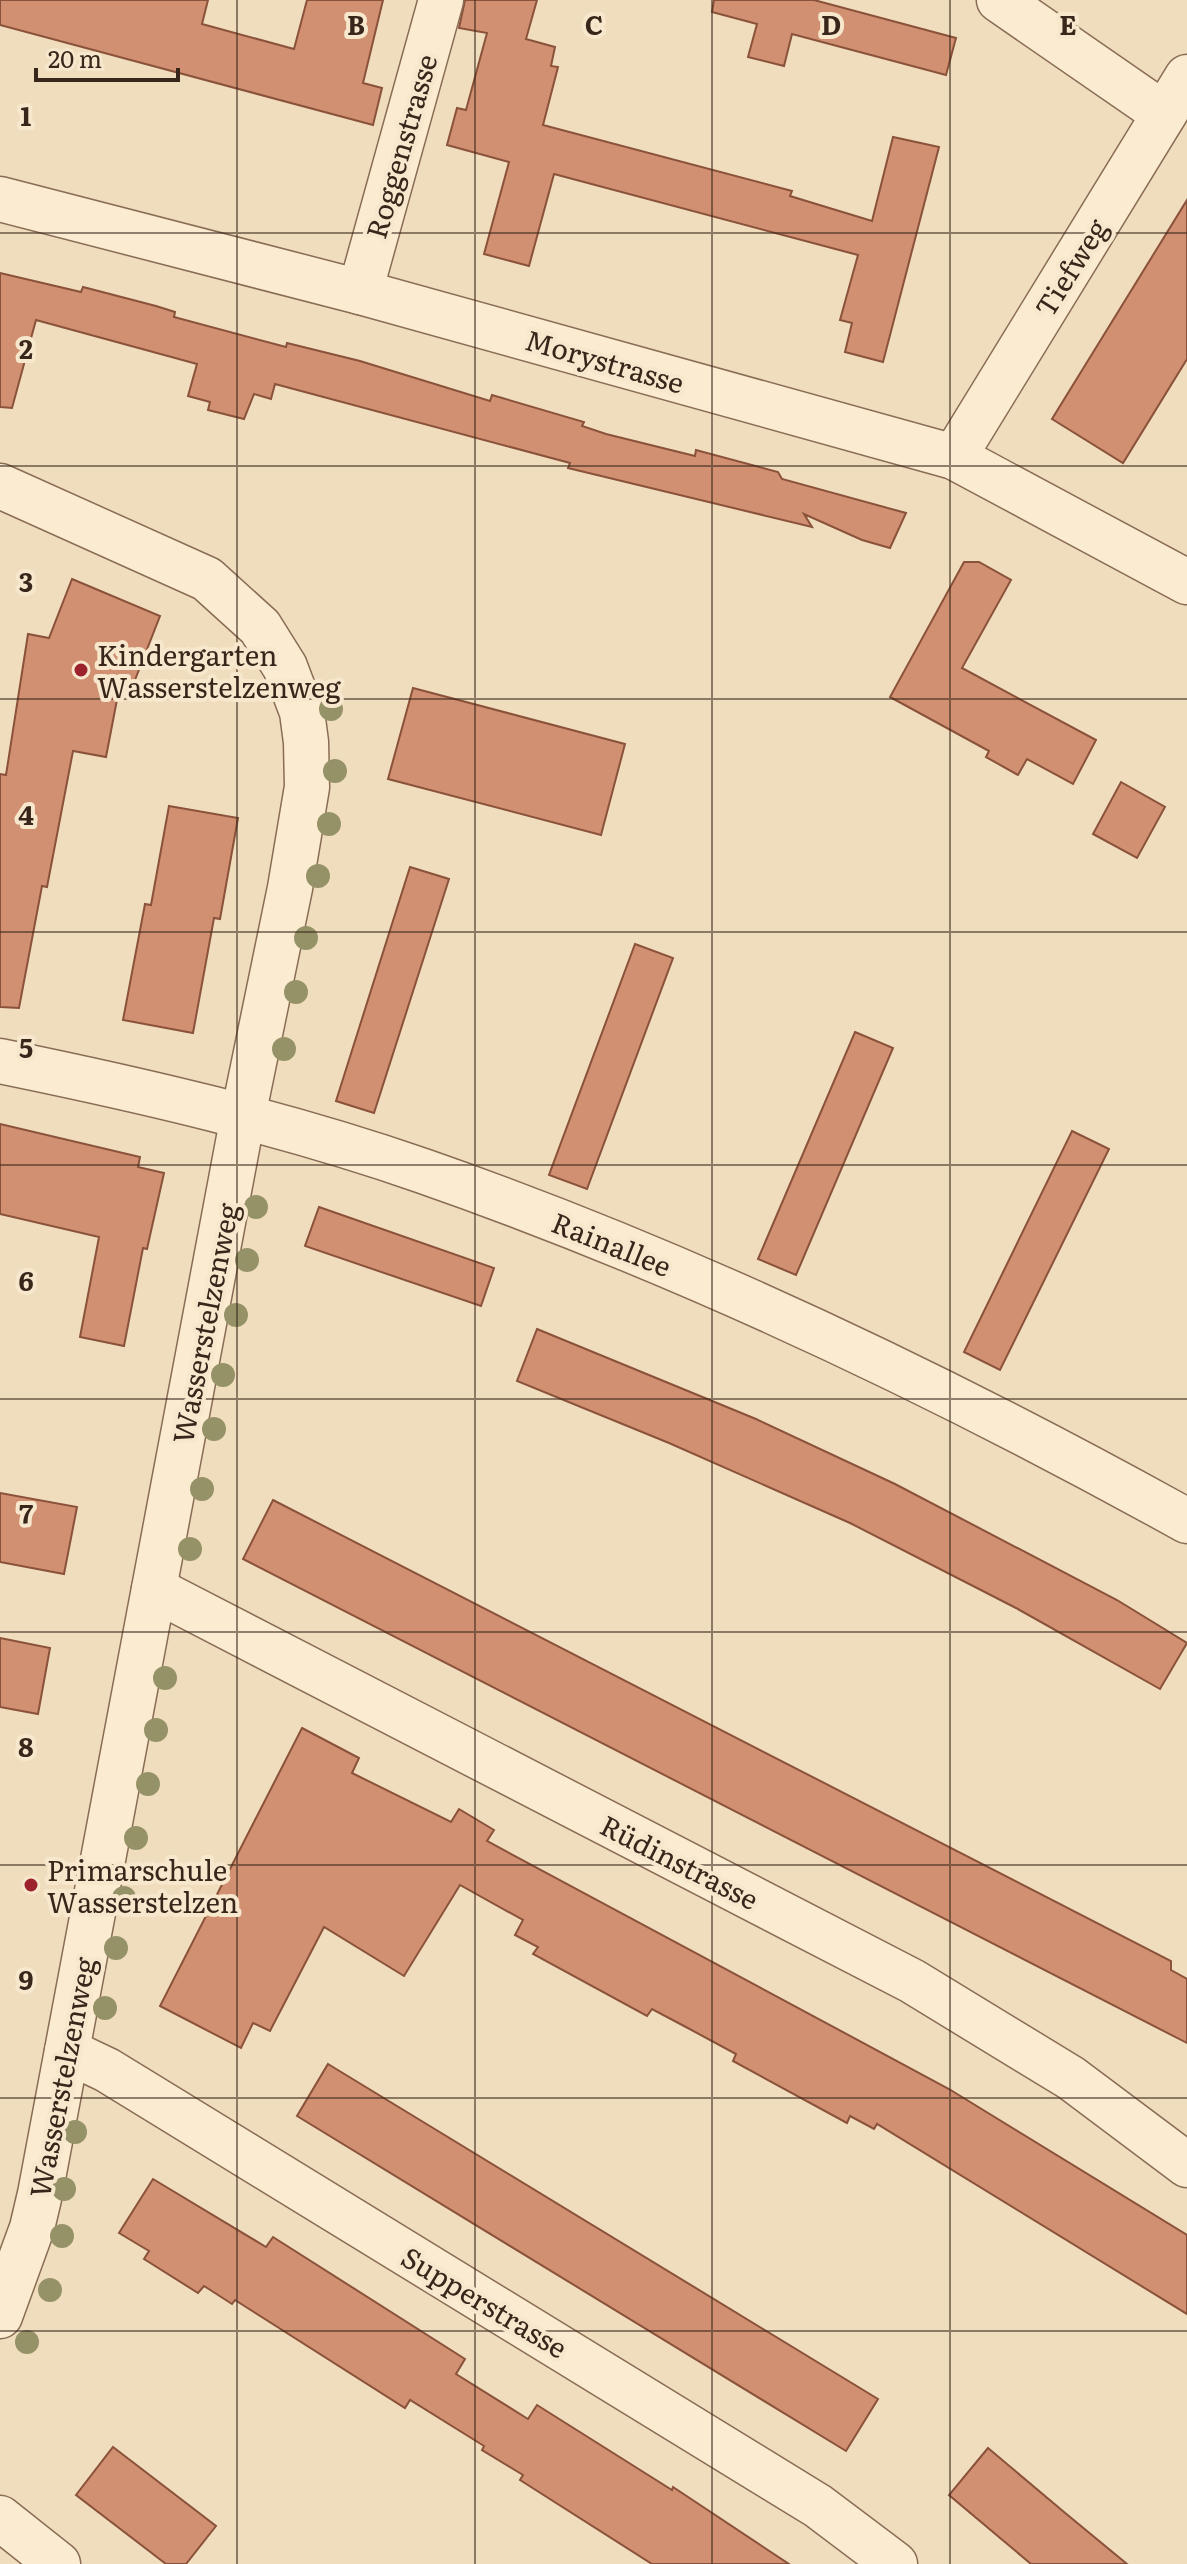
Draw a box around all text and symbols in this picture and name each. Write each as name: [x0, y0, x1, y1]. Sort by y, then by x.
text: B: [347, 4, 365, 43]
text: C: [585, 4, 603, 43]
text: D: [821, 4, 841, 43]
text: E: [1059, 4, 1077, 43]
scale bar: [36, 32, 178, 82]
text: 20 m: [48, 40, 102, 75]
street label: Roggenstrasse: [354, 49, 446, 243]
text: 1: [21, 95, 32, 134]
street label: Tiefweg: [1023, 209, 1117, 324]
street label: Morystrasse: [521, 317, 689, 403]
text: 2: [19, 328, 33, 367]
text: 3: [19, 561, 33, 600]
place label: Kindergarten Wasserstelzenweg: [97, 633, 341, 707]
marker: Kindergarten Wasserstelzenweg: [72, 661, 90, 679]
text: 4: [18, 794, 34, 833]
text: 5: [19, 1027, 33, 1066]
street label: Wasserstelzenweg: [160, 1199, 248, 1447]
street label: Rainallee: [546, 1200, 678, 1286]
text: 6: [18, 1260, 34, 1299]
text: 7: [19, 1493, 33, 1532]
text: 8: [18, 1726, 34, 1765]
street label: Rüdinstrasse: [594, 1803, 766, 1919]
place label: Primarschule Wasserstelzen: [47, 1848, 238, 1922]
marker: Primarschule Wasserstelzen: [22, 1876, 40, 1894]
street label: Wasserstelzenweg: [17, 1953, 105, 2201]
text: 9: [19, 1959, 34, 1998]
street label: Supperstrasse: [394, 2235, 576, 2367]

